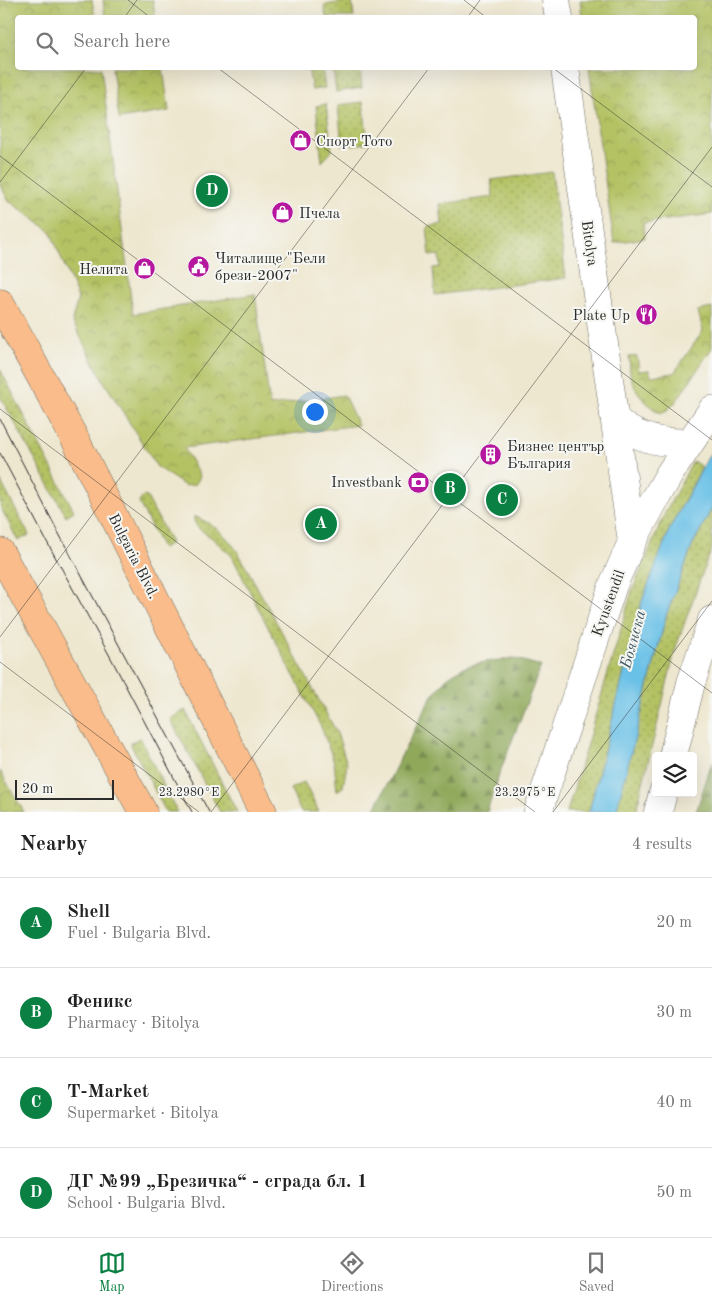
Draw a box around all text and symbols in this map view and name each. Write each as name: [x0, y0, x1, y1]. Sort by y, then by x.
search box: [15, 15, 697, 70]
icon: search: [33, 29, 61, 57]
text: Search here: [73, 33, 170, 52]
shop icon: Спорт Тото: [288, 129, 312, 153]
place label: Спорт Тото: [316, 135, 392, 150]
pin: D: [196, 172, 228, 210]
shop icon: Пчела: [271, 201, 295, 225]
place label: Пчела: [299, 207, 341, 222]
street label: Bitolya: [578, 219, 599, 268]
place label: Читалище "Бели брези-2007": [215, 252, 326, 284]
public building icon: Читалище "Бели брези-2007": [187, 255, 211, 279]
shop icon: Нелита: [132, 257, 156, 281]
place label: Нелита: [79, 263, 129, 278]
restaurant icon: Plate Up: [634, 303, 658, 327]
place label: Plate Up: [573, 309, 630, 324]
your location: [302, 399, 328, 425]
place label: Бизнес център България: [507, 440, 604, 472]
building icon: Бизнес център България: [479, 443, 503, 467]
bank icon: Investbank: [406, 470, 430, 494]
pin: B: [434, 470, 466, 508]
place label: Investbank: [331, 476, 402, 491]
pin: C: [486, 481, 518, 519]
pin: A: [305, 505, 337, 543]
street label: Bulgaria Blvd.: [105, 512, 161, 602]
street label: Kyustendil: [590, 568, 628, 639]
water label: Боянска: [618, 608, 649, 671]
map controls: [652, 752, 697, 797]
button: layers: [652, 752, 697, 797]
scale bar: [15, 777, 114, 800]
text: 20 m: [22, 782, 53, 796]
text: 23.2975°E: [495, 786, 555, 799]
text: 23.2980°E: [159, 787, 219, 799]
text: Nearby: [20, 834, 88, 855]
text: 4 results: [632, 837, 692, 853]
text: Shell: [67, 903, 110, 922]
text: A: [30, 915, 42, 931]
text: 20 m: [656, 915, 692, 931]
text: Fuel · Bulgaria Blvd.: [67, 926, 211, 942]
text: Феникс: [67, 993, 133, 1012]
text: B: [30, 1005, 42, 1021]
text: 30 m: [656, 1005, 692, 1021]
text: Pharmacy · Bitolya: [67, 1016, 200, 1032]
text: T-Market: [67, 1083, 149, 1102]
text: C: [31, 1095, 41, 1111]
text: 40 m: [656, 1095, 692, 1111]
text: Supermarket · Bitolya: [67, 1106, 219, 1122]
text: ДГ №99 „Брезичка“ - сграда бл. 1: [67, 1173, 368, 1192]
text: D: [30, 1185, 42, 1201]
text: 50 m: [656, 1185, 692, 1201]
text: School · Bulgaria Blvd.: [67, 1196, 226, 1212]
tab: Map: [98, 1249, 126, 1296]
tab: Directions: [321, 1249, 383, 1296]
tab: Saved: [579, 1249, 614, 1296]

